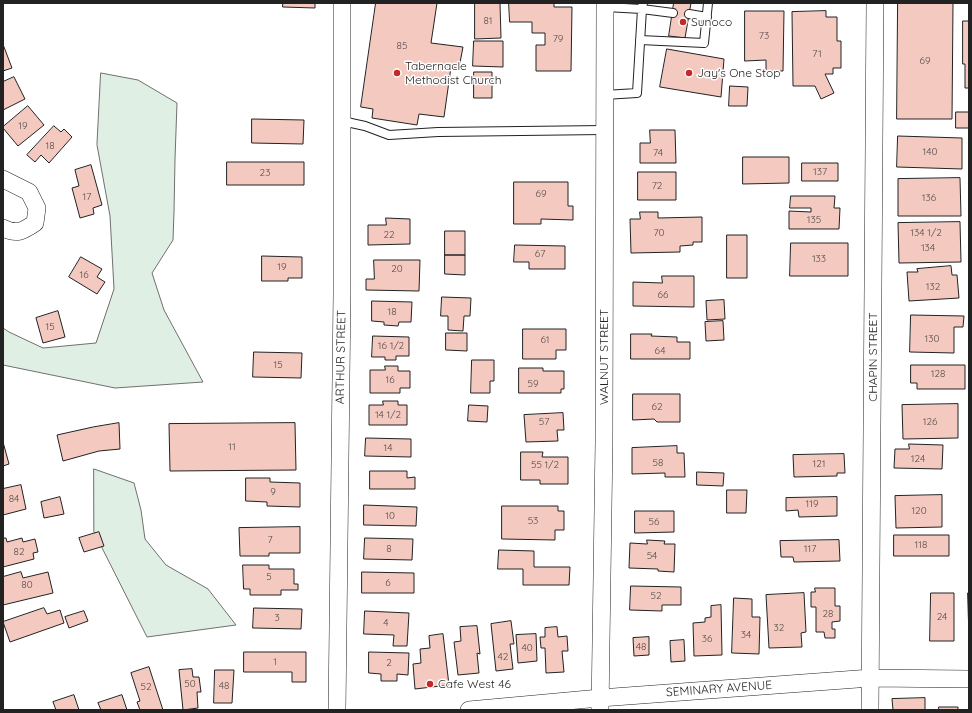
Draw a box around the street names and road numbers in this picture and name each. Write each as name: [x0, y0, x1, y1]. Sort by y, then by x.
street label: WALNUT STREET: [597, 309, 611, 405]
street label: ARTHUR STREET: [333, 310, 349, 404]
street label: CHAPIN STREET: [866, 312, 880, 402]
street label: SEMINARY AVENUE: [665, 678, 773, 700]

